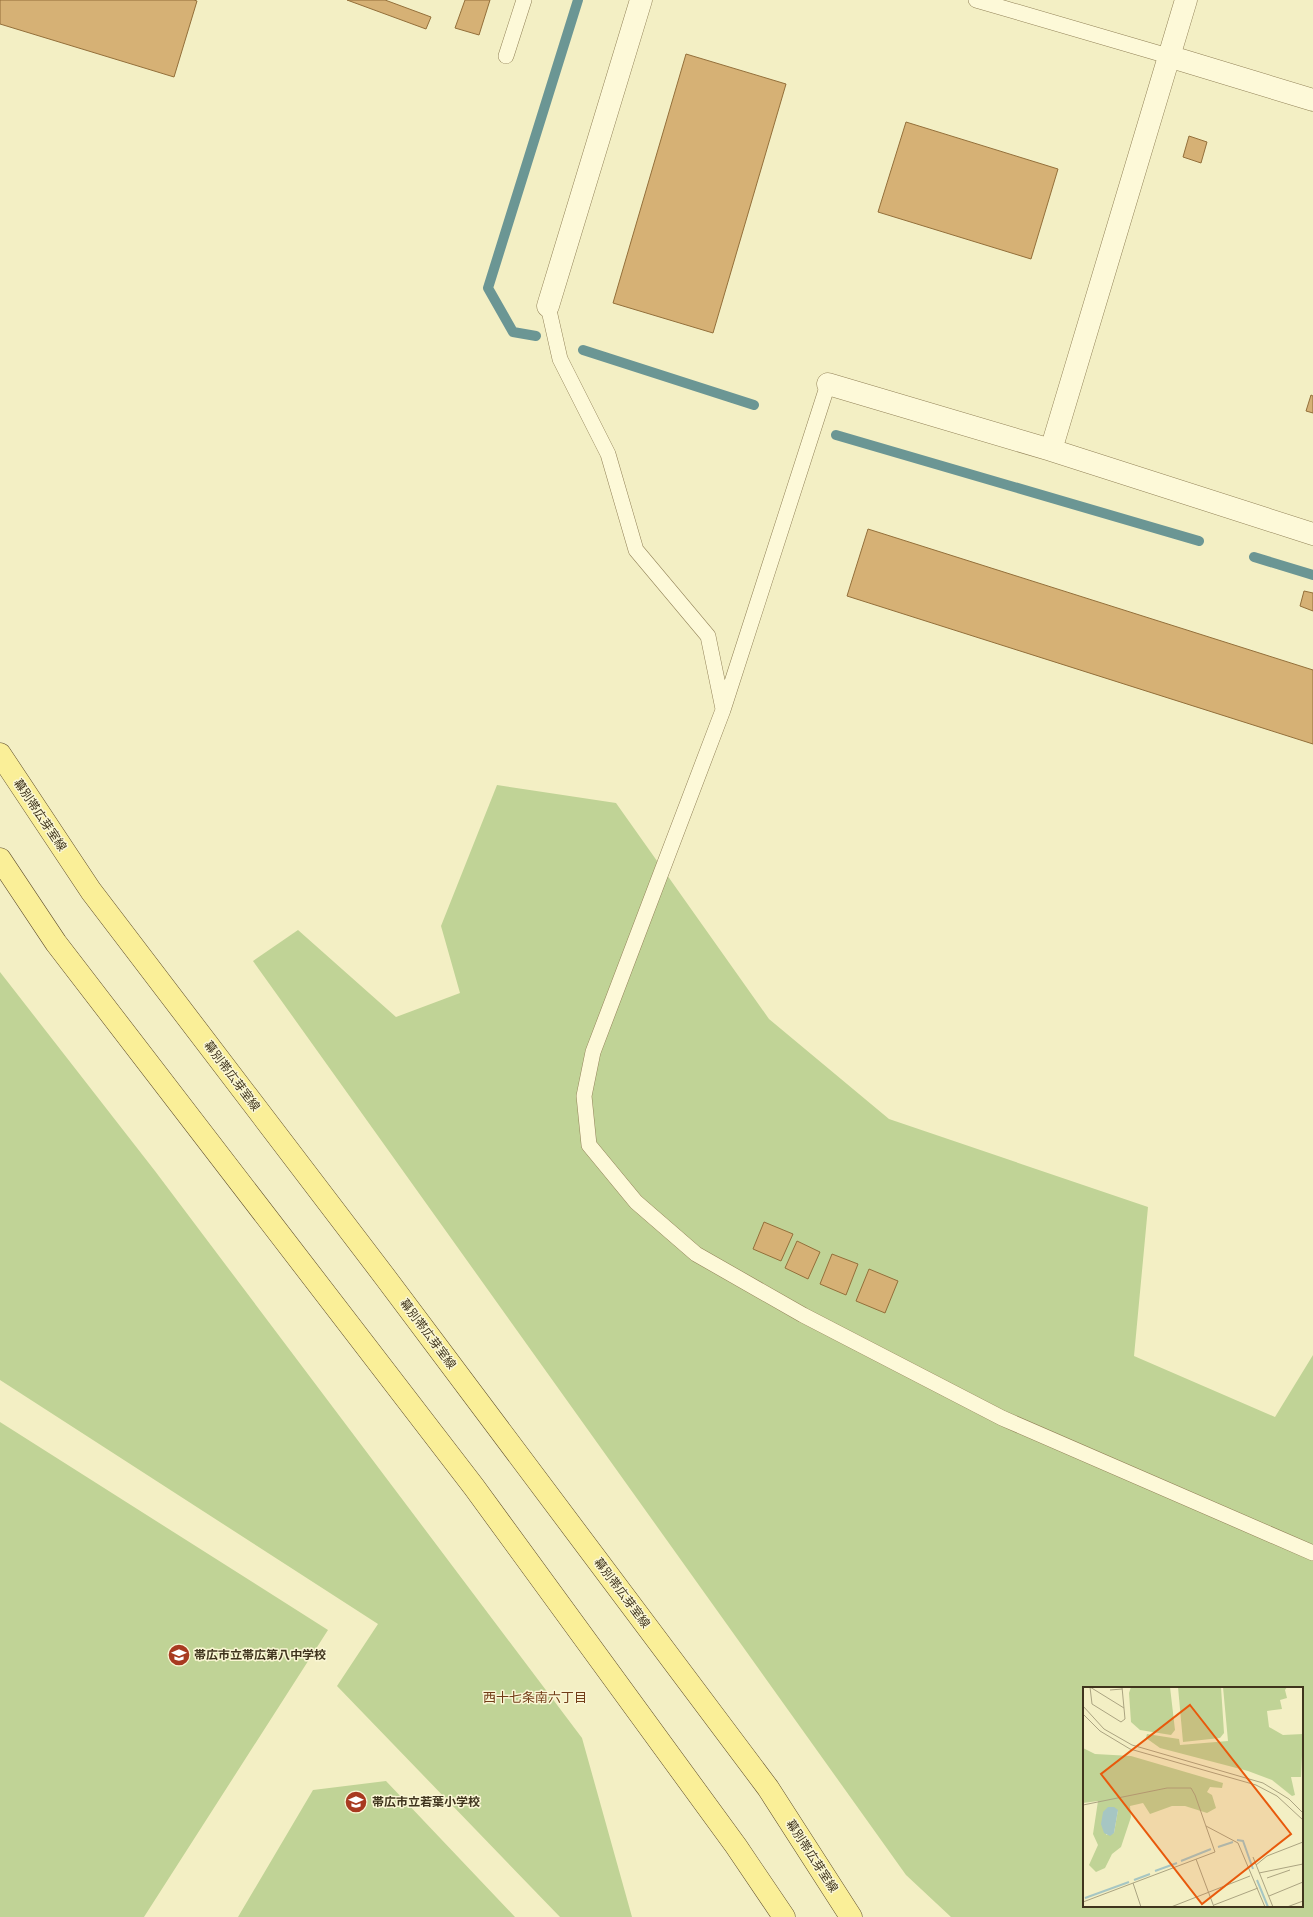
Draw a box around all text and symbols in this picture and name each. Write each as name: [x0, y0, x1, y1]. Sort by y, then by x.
street label: 幕別帯広芽室線: [10, 776, 70, 854]
street label: 幕別帯広芽室線: [200, 1038, 264, 1114]
street label: 幕別帯広芽室線: [396, 1296, 460, 1372]
street label: 幕別帯広芽室線: [590, 1555, 654, 1631]
school or university icon: 帯広市立帯広第八中学校: [166, 1642, 192, 1668]
place label: 帯広市立帯広第八中学校: [194, 1647, 326, 1663]
inset map: [1083, 1687, 1303, 1907]
district label: 西十七条南六丁目: [483, 1689, 587, 1706]
school or university icon: 帯広市立若葉小学校: [343, 1789, 369, 1815]
place label: 帯広市立若葉小学校: [372, 1794, 480, 1810]
street label: 幕別帯広芽室線: [782, 1816, 842, 1896]

